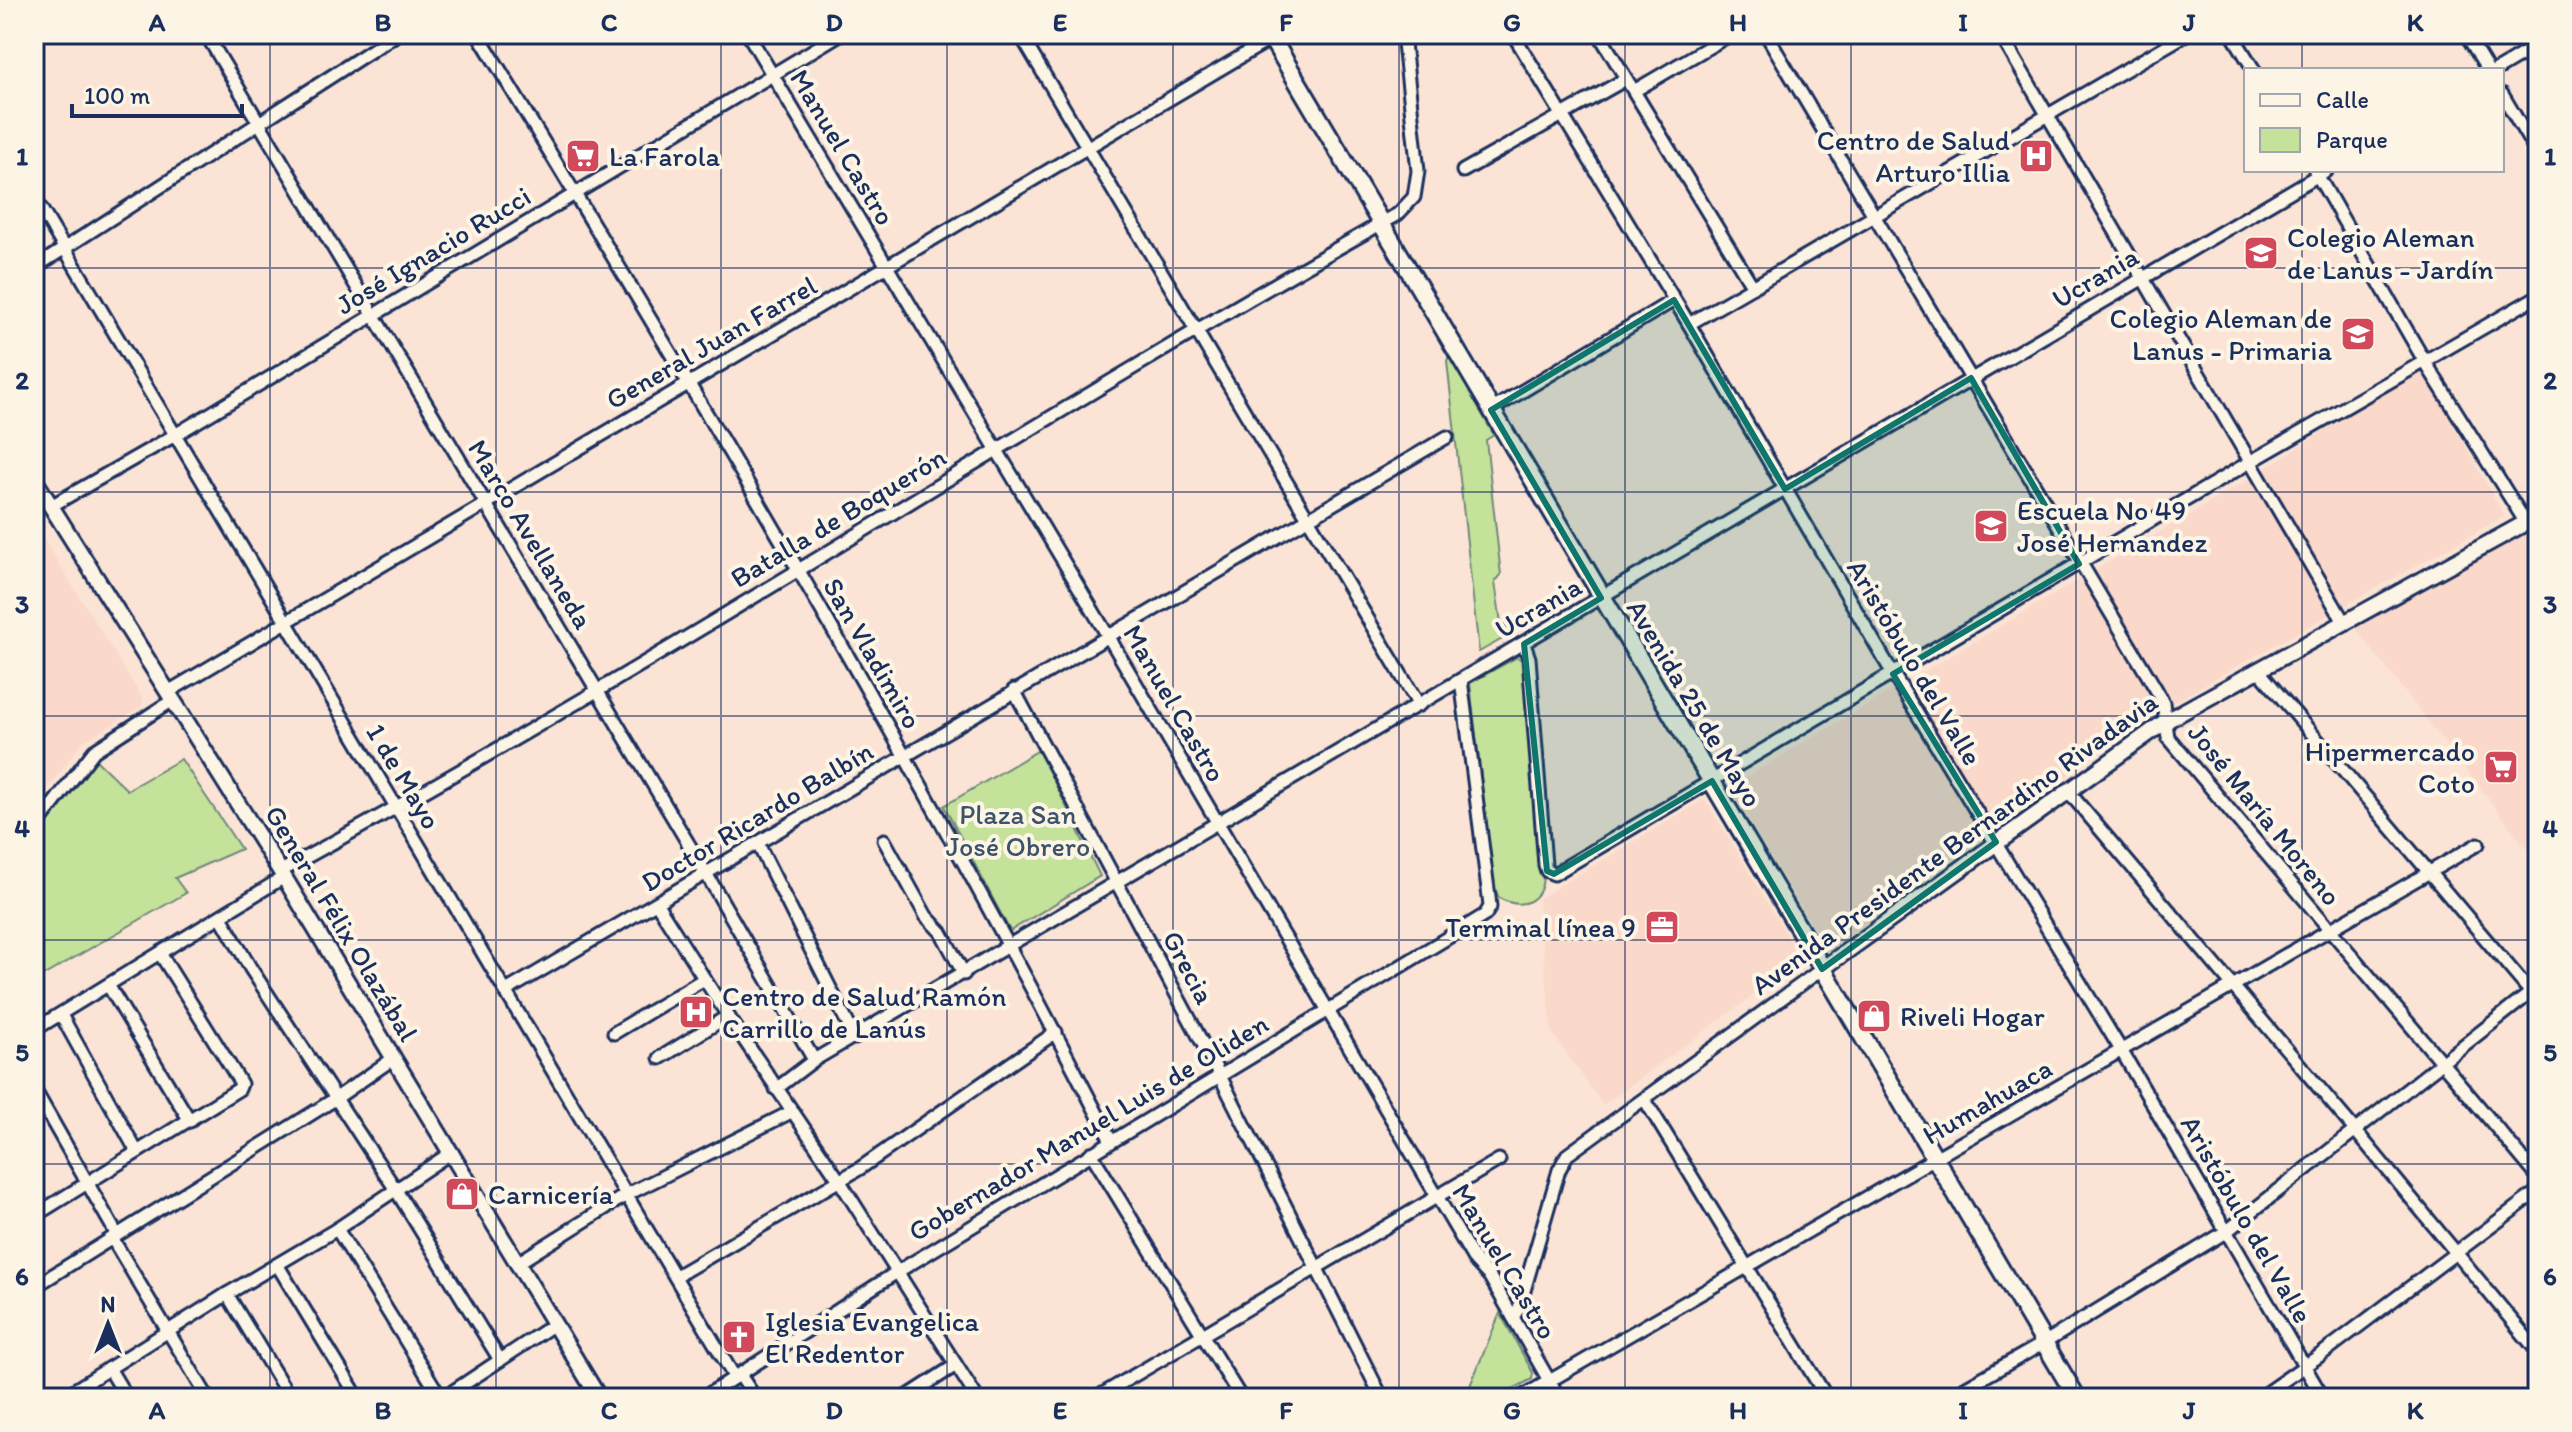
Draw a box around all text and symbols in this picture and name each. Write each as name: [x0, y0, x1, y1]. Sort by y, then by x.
text: A: [148, 6, 166, 38]
text: B: [375, 6, 392, 38]
text: C: [601, 6, 618, 38]
text: D: [825, 6, 843, 38]
text: E: [1053, 6, 1067, 38]
text: F: [1279, 6, 1293, 38]
text: G: [1503, 6, 1521, 38]
text: H: [1729, 6, 1747, 38]
text: I: [1958, 6, 1968, 38]
text: J: [2182, 6, 2196, 38]
text: K: [2407, 6, 2424, 38]
street label: Manuel Castro: [783, 63, 903, 231]
scale bar: [72, 68, 242, 118]
legend: [2244, 68, 2504, 172]
text: 100 m: [84, 81, 150, 110]
text: Calle: [2316, 85, 2369, 114]
place label: Centro de Salud Arturo Illia: [1817, 123, 2010, 189]
text: Parque: [2316, 125, 2388, 154]
supermarket icon: La Farola: [564, 137, 602, 175]
hospital icon: Centro de Salud Arturo Illia: [2017, 137, 2055, 175]
place label: La Farola: [609, 139, 721, 173]
text: 1: [16, 140, 28, 172]
text: 1: [2544, 140, 2556, 172]
street label: José Ignacio Rucci: [330, 179, 536, 321]
place label: Colegio Aleman de Lanus - Jardín: [2287, 220, 2494, 286]
school or university icon: Colegio Aleman de Lanus - Jardín: [2242, 234, 2280, 272]
street label: Ucrania: [2046, 238, 2145, 315]
street label: General Juan Farrel: [599, 268, 823, 416]
place label: Colegio Aleman de Lanus - Primaria: [2109, 301, 2332, 367]
school or university icon: Colegio Aleman de Lanus - Primaria: [2339, 315, 2377, 353]
text: 2: [15, 364, 29, 396]
text: 2: [2543, 364, 2557, 396]
street label: Marco Avellaneda: [461, 433, 601, 635]
street label: Batalla de Boquerón: [724, 439, 952, 595]
place label: Escuela No 49 José Hernandez: [2017, 493, 2207, 559]
school or university icon: Escuela No 49 José Hernandez: [1972, 507, 2010, 545]
street label: Aristóbulo del Valle: [1840, 553, 1990, 771]
street label: Ucrania: [1489, 568, 1588, 645]
street label: San Vladimiro: [816, 572, 930, 734]
text: 3: [15, 588, 29, 620]
text: 3: [2543, 588, 2557, 620]
street label: Avenida 25 de Mayo: [1620, 593, 1770, 813]
street label: Manuel Castro: [1116, 618, 1234, 788]
street label: Avenida Presidente Bernardino Rivadavia: [1744, 684, 2164, 1002]
street label: José María Moreno: [2181, 716, 2349, 912]
street label: 1 de Mayo: [359, 717, 449, 835]
street label: Doctor Ricardo Balbín: [635, 733, 879, 899]
place label: Hipermercado Coto: [2305, 734, 2475, 800]
supermarket icon: Hipermercado Coto: [2482, 748, 2520, 786]
park label: Plaza San José Obrero: [946, 797, 1090, 863]
street label: General Félix Olazábal: [258, 799, 426, 1047]
text: 4: [14, 812, 30, 844]
text: 4: [2542, 812, 2558, 844]
office icon: Terminal línea 9: [1643, 908, 1681, 946]
place label: Terminal línea 9: [1445, 910, 1636, 944]
street label: Grecia: [1156, 924, 1223, 1010]
place label: Centro de Salud Ramón Carrillo de Lanús: [722, 979, 1006, 1045]
hospital icon: Centro de Salud Ramón Carrillo de Lanús: [677, 993, 715, 1031]
shop icon: Riveli Hogar: [1855, 997, 1893, 1035]
place label: Riveli Hogar: [1900, 999, 2045, 1033]
street label: Gobernador Manuel Luis de Oliden: [902, 1006, 1274, 1248]
text: 5: [15, 1036, 29, 1068]
text: 5: [2543, 1036, 2557, 1068]
street label: Humahuaca: [1916, 1050, 2058, 1152]
street label: Aristóbulo del Valle: [2174, 1109, 2320, 1329]
shop icon: Carnicería: [443, 1175, 481, 1213]
place label: Carnicería: [488, 1177, 614, 1211]
street label: Manuel Castro: [1445, 1177, 1565, 1345]
text: 6: [15, 1260, 29, 1292]
text: 6: [2543, 1260, 2557, 1292]
north arrow: [68, 1284, 148, 1364]
text: N: [101, 1291, 115, 1318]
place label: Iglesia Evangelica El Redentor: [765, 1304, 980, 1370]
church icon: Iglesia Evangelica El Redentor: [720, 1318, 758, 1356]
text: A: [148, 1394, 166, 1426]
text: B: [375, 1394, 392, 1426]
text: C: [601, 1394, 618, 1426]
text: D: [825, 1394, 843, 1426]
text: E: [1053, 1394, 1067, 1426]
text: F: [1279, 1394, 1293, 1426]
text: G: [1503, 1394, 1521, 1426]
text: H: [1729, 1394, 1747, 1426]
text: I: [1958, 1394, 1968, 1426]
text: J: [2182, 1394, 2196, 1426]
text: K: [2407, 1394, 2424, 1426]

